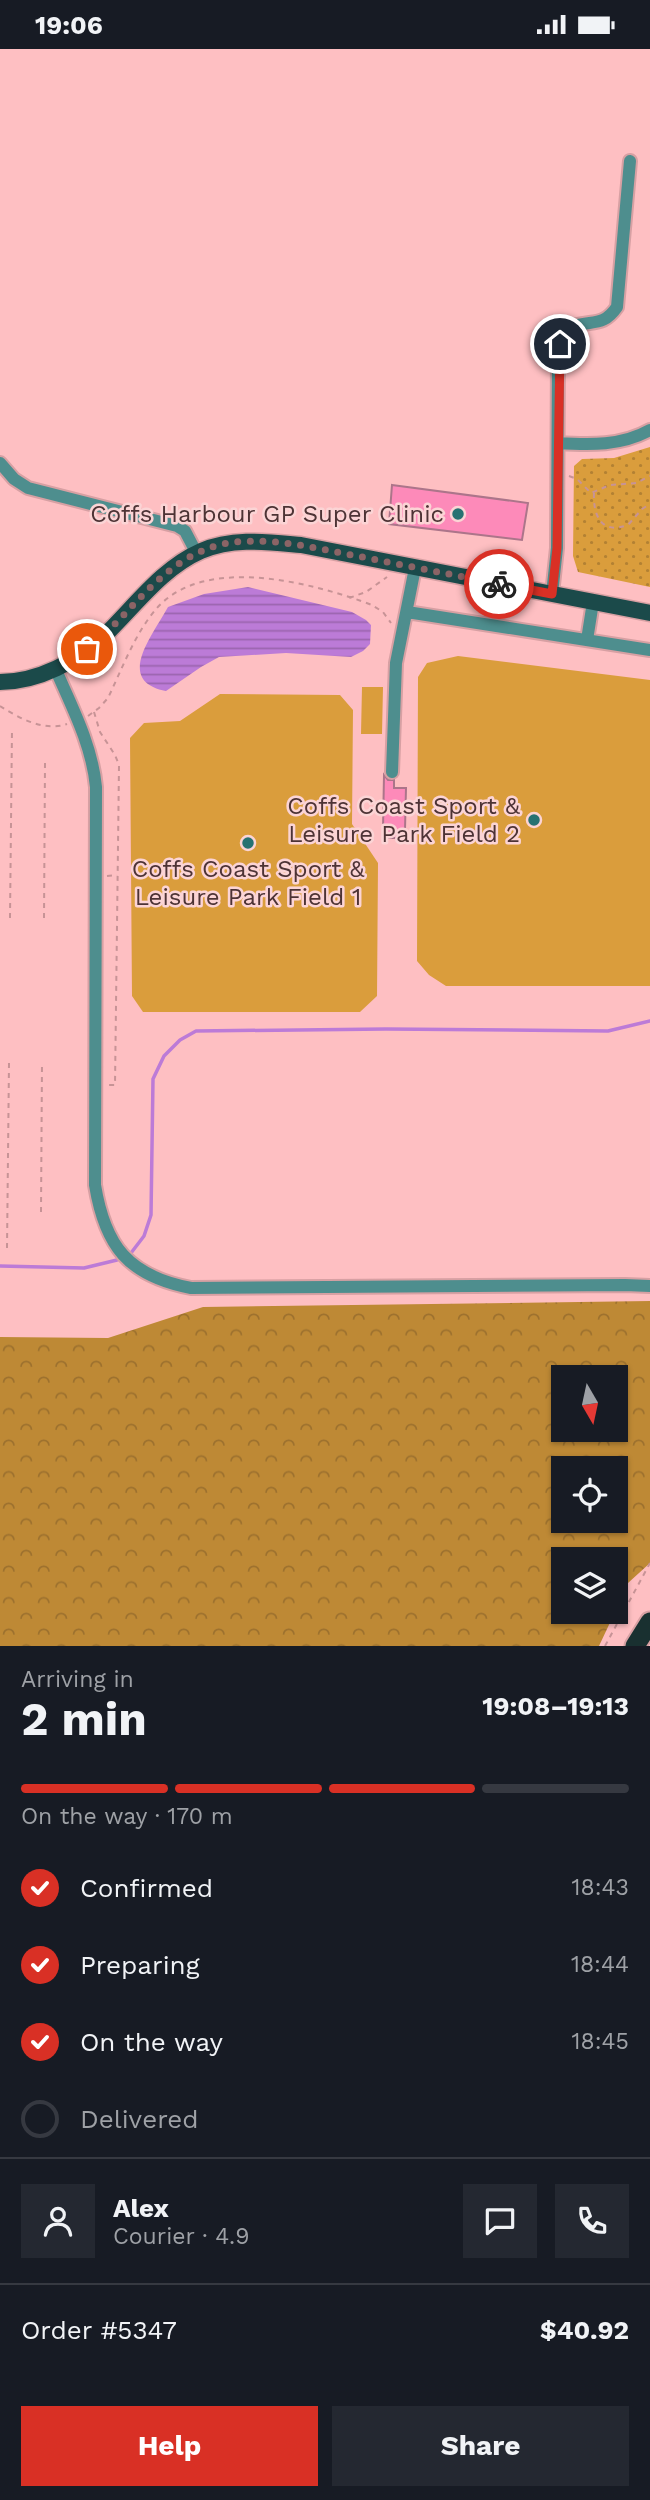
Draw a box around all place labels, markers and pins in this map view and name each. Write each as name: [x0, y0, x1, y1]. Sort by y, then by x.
pin: [530, 314, 590, 374]
place label: Coffs Harbour GP Super Clinic: [90, 500, 444, 528]
marker: Coffs Harbour GP Super Clinic: [450, 506, 466, 522]
pin: [57, 619, 117, 679]
place label: Coffs Coast Sport & Leisure Park Field 2: [287, 792, 521, 848]
marker: Coffs Coast Sport & Leisure Park Field 2: [526, 812, 542, 828]
marker: Coffs Coast Sport & Leisure Park Field 1: [240, 835, 256, 851]
place label: Coffs Coast Sport & Leisure Park Field 1: [132, 855, 365, 911]

